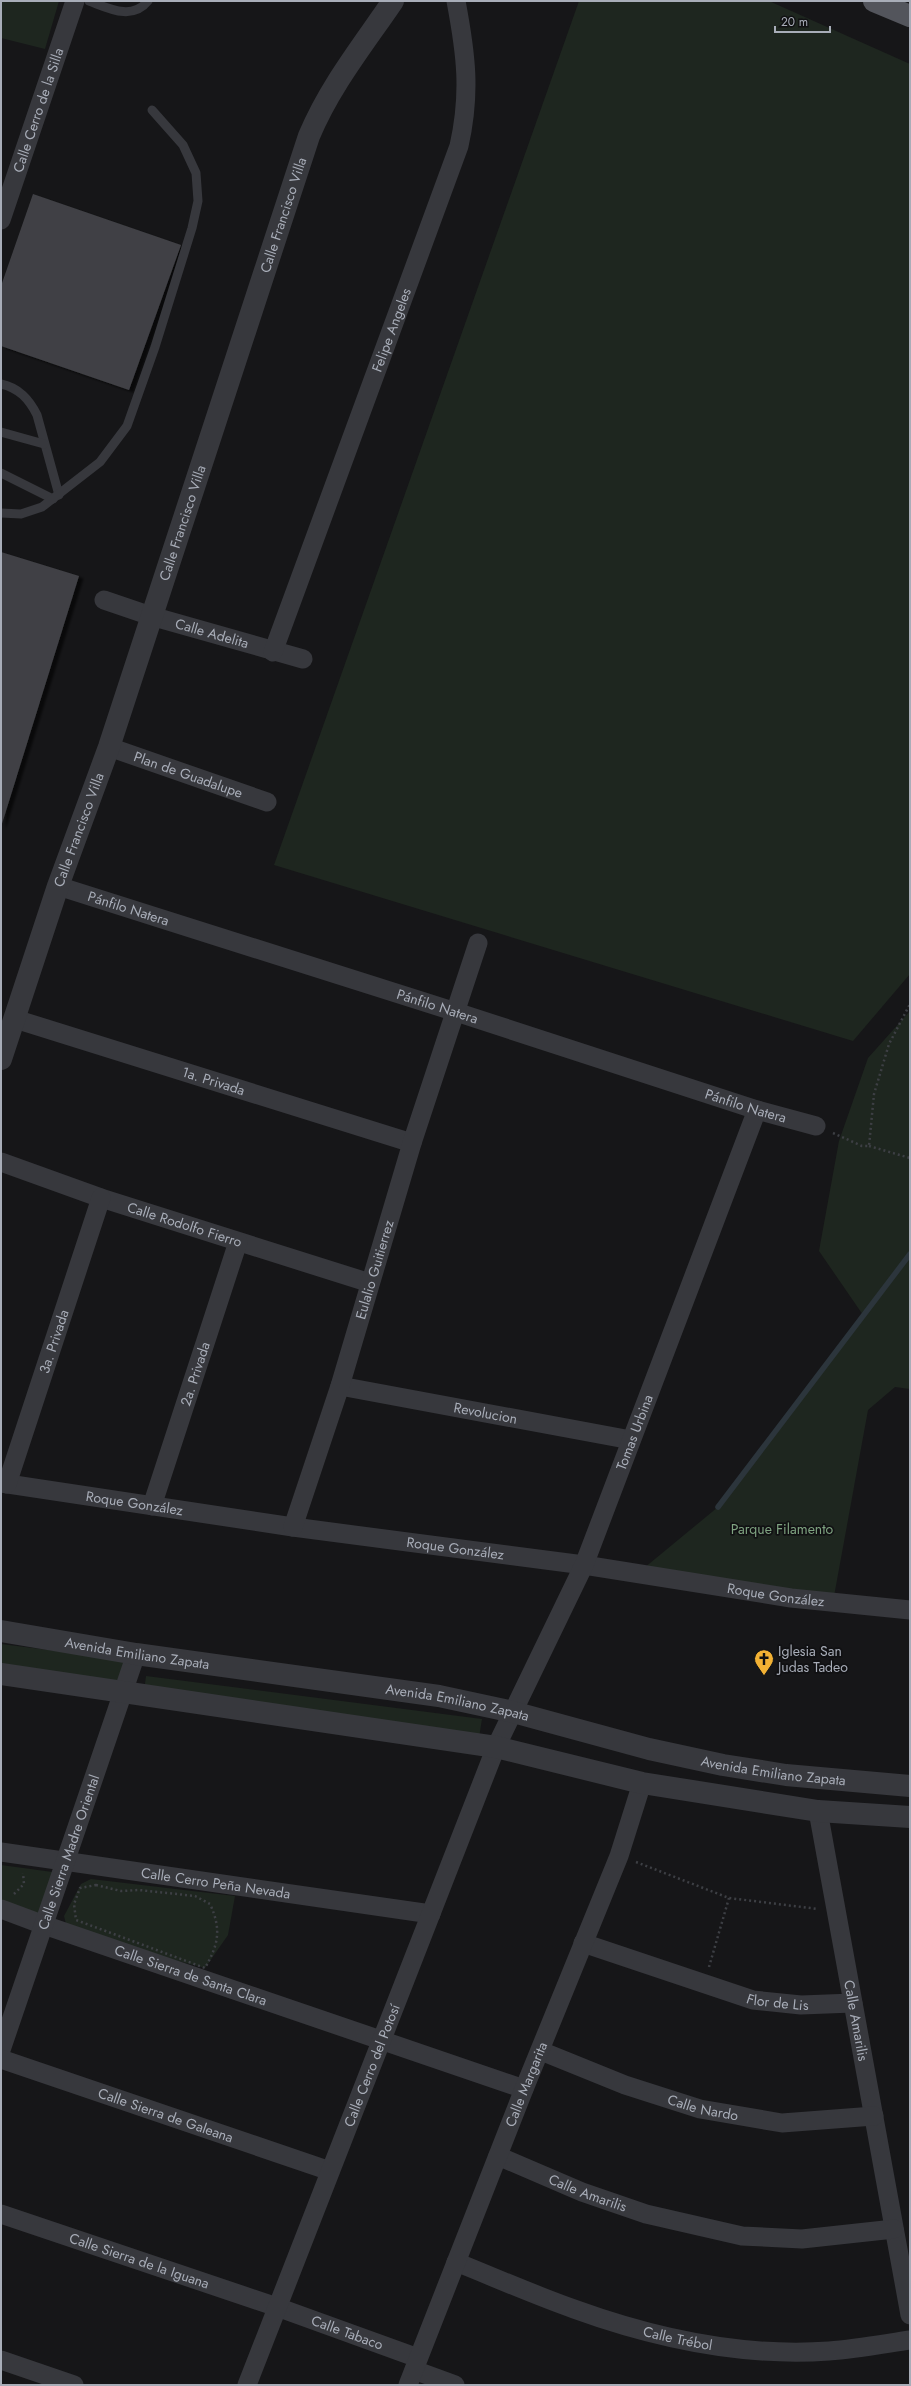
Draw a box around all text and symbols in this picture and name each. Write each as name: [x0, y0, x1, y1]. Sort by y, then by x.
scale bar: [775, 8, 830, 34]
text: 20 m: [781, 13, 808, 31]
street label: Calle Cerro de la Silla: [8, 45, 68, 175]
street label: Calle Francisco Villa: [255, 155, 311, 275]
street label: Felipe Angeles: [367, 285, 416, 375]
street label: Calle Francisco Villa: [154, 463, 211, 583]
street label: Calle Adelita: [173, 613, 251, 653]
street label: Plan de Guadalupe: [131, 746, 245, 803]
street label: Calle Francisco Villa: [48, 770, 109, 890]
street label: Pánfilo Natera: [85, 886, 172, 931]
street label: Pánfilo Natera: [394, 984, 481, 1029]
street label: 1a. Privada: [180, 1062, 248, 1100]
street label: Pánfilo Natera: [702, 1084, 789, 1128]
street label: Calle Rodolfo Fierro: [125, 1197, 245, 1252]
street label: Eulalio Guitierrez: [350, 1217, 399, 1322]
street label: 3a. Privada: [34, 1307, 74, 1376]
street label: 2a. Privada: [175, 1339, 215, 1409]
street label: Tomas Urbina: [611, 1392, 658, 1473]
street label: Revolucion: [452, 1397, 519, 1429]
street label: Roque González: [85, 1486, 185, 1520]
park label: Parque Filamento: [731, 1519, 834, 1539]
street label: Roque González: [405, 1532, 506, 1565]
street label: Roque González: [726, 1578, 826, 1611]
street label: Avenida Emiliano Zapata: [63, 1632, 211, 1674]
place label: Iglesia San Judas Tadeo: [776, 1641, 848, 1677]
church icon: Iglesia San Judas Tadeo: [753, 1648, 775, 1676]
street label: Avenida Emiliano Zapata: [384, 1679, 531, 1726]
street label: Avenida Emiliano Zapata: [699, 1751, 847, 1790]
street label: Calle Sierra Madre Oriental: [33, 1772, 104, 1932]
street label: Calle Cerro Peña Nevada: [140, 1862, 292, 1904]
street label: Calle Sierra de Santa Clara: [112, 1940, 270, 2010]
street label: Calle Amarilis: [839, 1978, 874, 2063]
street label: Flor de Lis: [744, 1989, 809, 2015]
street label: Calle Cerro del Potosí: [339, 2000, 405, 2130]
street label: Calle Margarita: [500, 2039, 552, 2130]
street label: Calle Sierra de Galeana: [95, 2083, 236, 2147]
street label: Calle Nardo: [665, 2089, 740, 2125]
street label: Calle Amarilis: [545, 2169, 630, 2217]
street label: Calle Sierra de la Iguana: [67, 2228, 212, 2293]
street label: Calle Tabaco: [309, 2310, 386, 2355]
street label: Calle Trébol: [641, 2321, 714, 2355]

